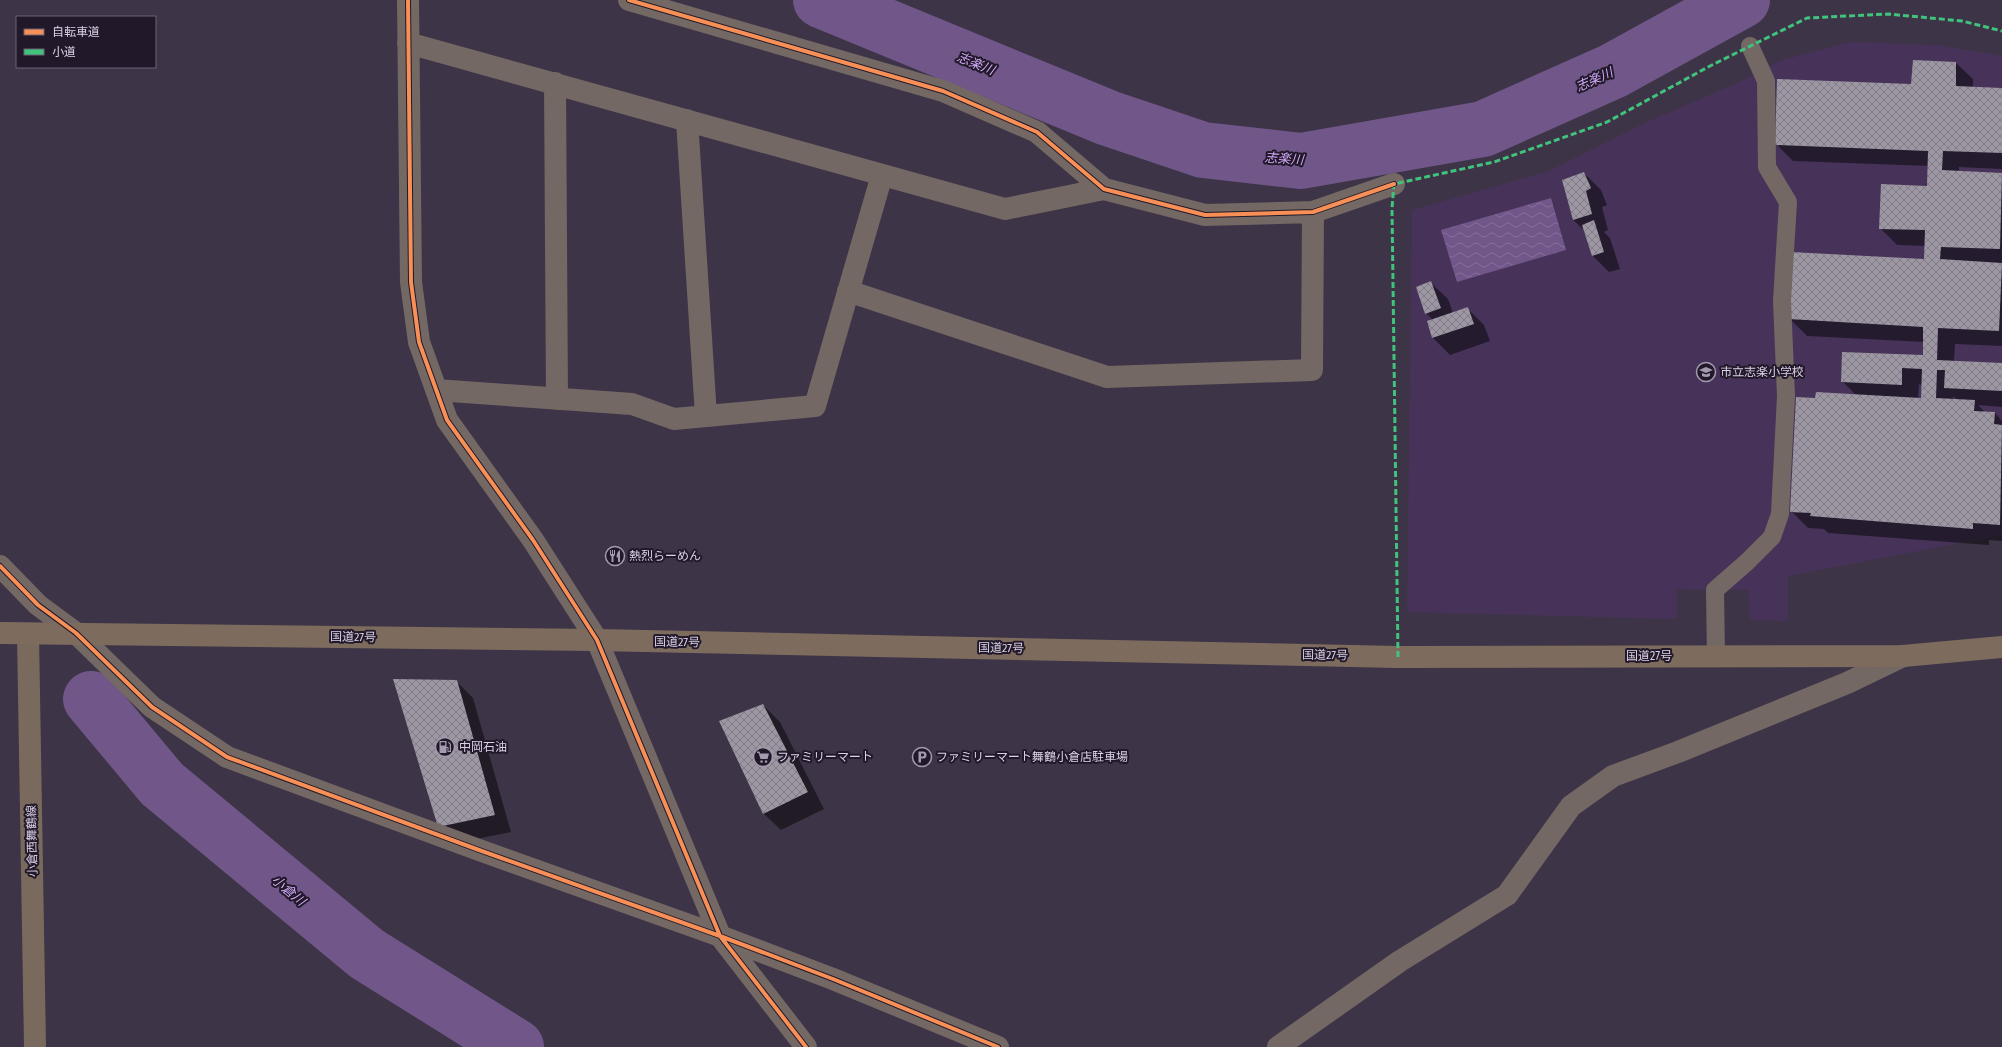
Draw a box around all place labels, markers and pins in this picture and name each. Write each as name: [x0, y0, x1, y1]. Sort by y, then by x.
school or university icon: 市立志楽小学校: [1695, 361, 1717, 383]
place label: 市立志楽小学校: [1720, 365, 1804, 379]
restaurant icon: 熱烈らーめん: [604, 545, 626, 567]
place label: 熱烈らーめん: [629, 549, 701, 563]
fuel station icon: 中岡石油: [434, 736, 456, 758]
place label: 中岡石油: [459, 740, 507, 754]
supermarket icon: ファミリーマート: [752, 746, 774, 768]
parking icon: ファミリーマート舞鶴小倉店駐車場: [911, 746, 933, 768]
place label: ファミリーマート: [777, 750, 873, 764]
place label: ファミリーマート舞鶴小倉店駐車場: [936, 750, 1128, 764]

